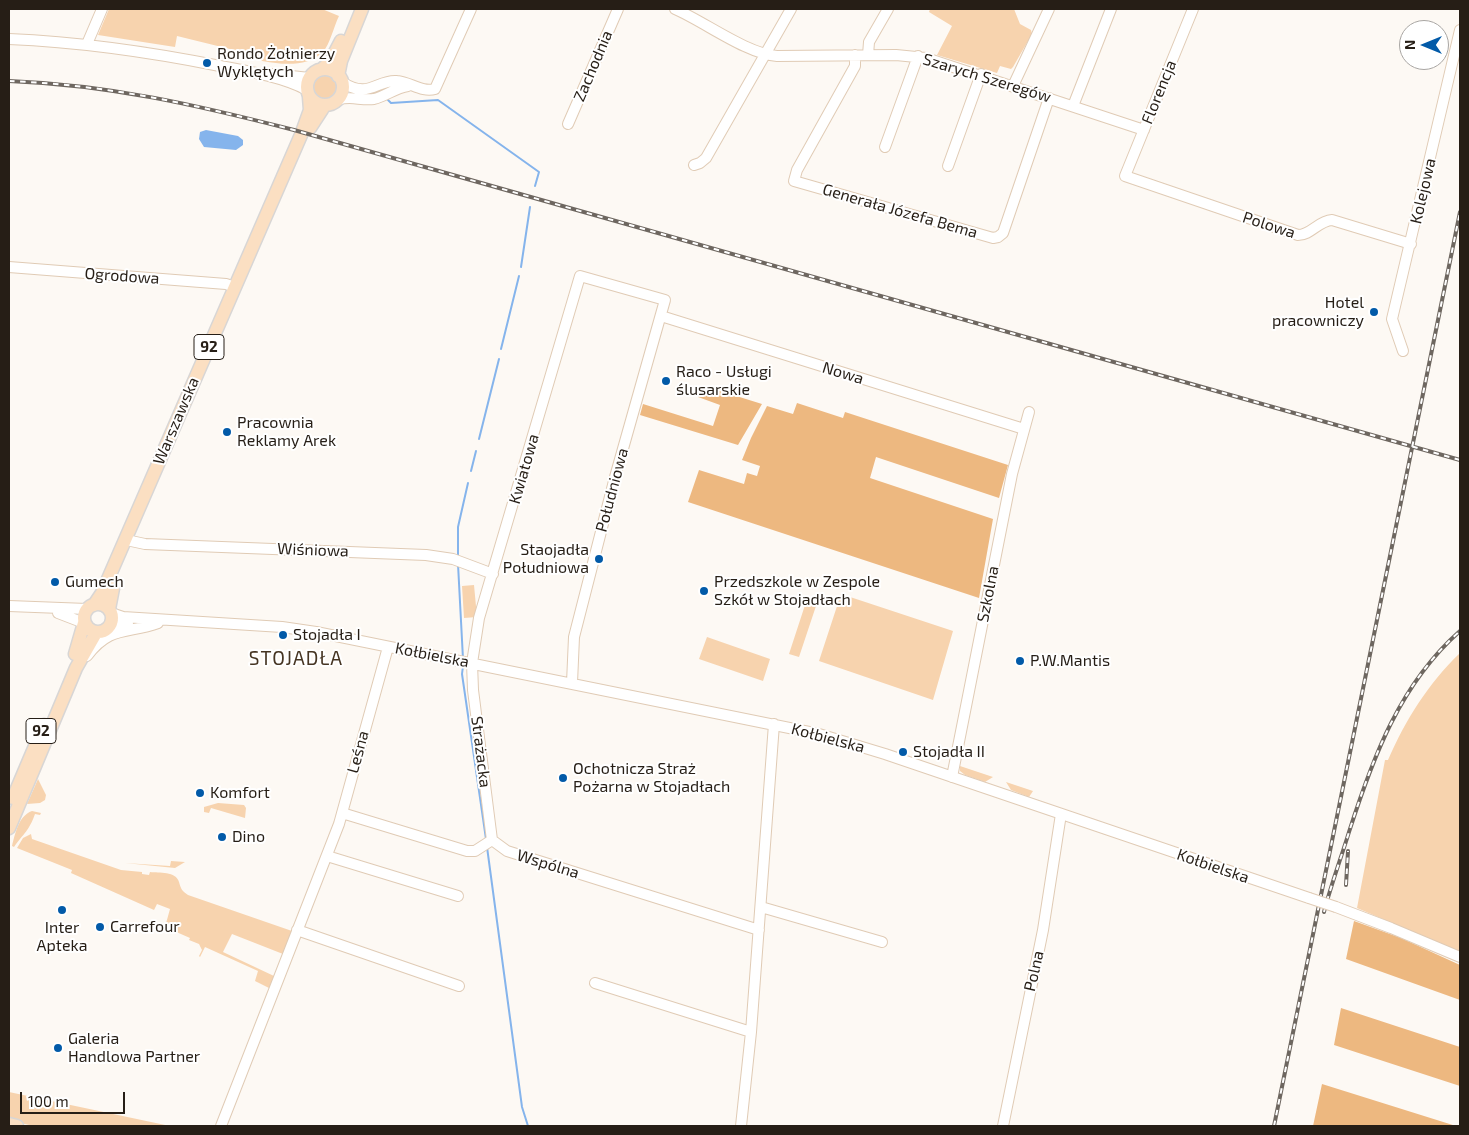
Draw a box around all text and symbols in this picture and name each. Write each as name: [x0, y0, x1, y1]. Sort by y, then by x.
north arrow: [1399, 20, 1449, 70]
street label: Zachodnia: [569, 28, 617, 104]
text: N: [1401, 40, 1418, 50]
place label: Rondo Żołnierzy Wyklętych: [217, 44, 335, 82]
street label: Szarych Szeregów: [921, 49, 1053, 107]
marker: Rondo Żołnierzy Wyklętych: [201, 57, 213, 69]
street label: Florencja: [1138, 57, 1180, 127]
street label: Kolejowa: [1406, 156, 1440, 226]
street label: Generała Józefa Bema: [820, 180, 980, 242]
street label: Polowa: [1240, 208, 1298, 242]
street label: Ogrodowa: [84, 264, 160, 288]
place label: Hotel pracowniczy: [1272, 293, 1364, 331]
marker: Hotel pracowniczy: [1368, 306, 1380, 318]
road number: 92: [194, 334, 224, 360]
street label: Nowa: [820, 358, 866, 388]
place label: Raco - Usługi ślusarskie: [676, 362, 772, 400]
street label: Warszawska: [149, 374, 203, 468]
marker: Raco - Usługi ślusarskie: [660, 375, 672, 387]
place label: Pracownia Reklamy Arek: [237, 413, 336, 451]
marker: Pracownia Reklamy Arek: [221, 426, 233, 438]
street label: Kwiatowa: [505, 432, 543, 506]
street label: Południowa: [592, 446, 632, 534]
street label: Wiśniowa: [277, 539, 349, 561]
place label: Staojadła Południowa: [503, 540, 589, 578]
marker: Staojadła Południowa: [593, 553, 605, 565]
street label: Szkolna: [973, 564, 1003, 624]
place label: Gumech: [65, 572, 124, 592]
place label: Przedszkole w Zespole Szkół w Stojadłach: [714, 572, 880, 610]
marker: Gumech: [49, 576, 61, 588]
marker: Przedszkole w Zespole Szkół w Stojadłach: [698, 585, 710, 597]
place label: Stojadła I: [293, 625, 361, 645]
marker: Stojadła I: [277, 629, 289, 641]
street label: Kołbielska: [393, 638, 471, 672]
district label: STOJADŁA: [248, 648, 344, 670]
place label: P.W.Mantis: [1030, 651, 1110, 671]
marker: P.W.Mantis: [1014, 655, 1026, 667]
street label: Strażacka: [467, 715, 495, 789]
road number: 92: [26, 718, 56, 744]
street label: Kołbielska: [789, 719, 867, 757]
street label: Leśna: [343, 729, 373, 775]
place label: Stojadła II: [913, 742, 985, 762]
marker: Stojadła II: [897, 746, 909, 758]
place label: Ochotnicza Straż Pożarna w Stojadłach: [573, 759, 730, 797]
marker: Ochotnicza Straż Pożarna w Stojadłach: [557, 772, 569, 784]
place label: Komfort: [210, 783, 270, 803]
marker: Komfort: [194, 787, 206, 799]
place label: Dino: [232, 827, 265, 847]
marker: Dino: [216, 831, 228, 843]
street label: Wspólna: [514, 845, 582, 883]
street label: Kołbielska: [1174, 845, 1252, 887]
marker: Inter Apteka: [56, 904, 68, 916]
place label: Carrefour: [110, 917, 180, 937]
place label: Inter Apteka: [37, 918, 87, 956]
marker: Carrefour: [94, 921, 106, 933]
street label: Polna: [1020, 949, 1048, 993]
place label: Galeria Handlowa Partner: [68, 1029, 200, 1067]
marker: Galeria Handlowa Partner: [52, 1042, 64, 1054]
scale bar: [22, 1082, 128, 1114]
text: 100 m: [28, 1092, 69, 1110]

